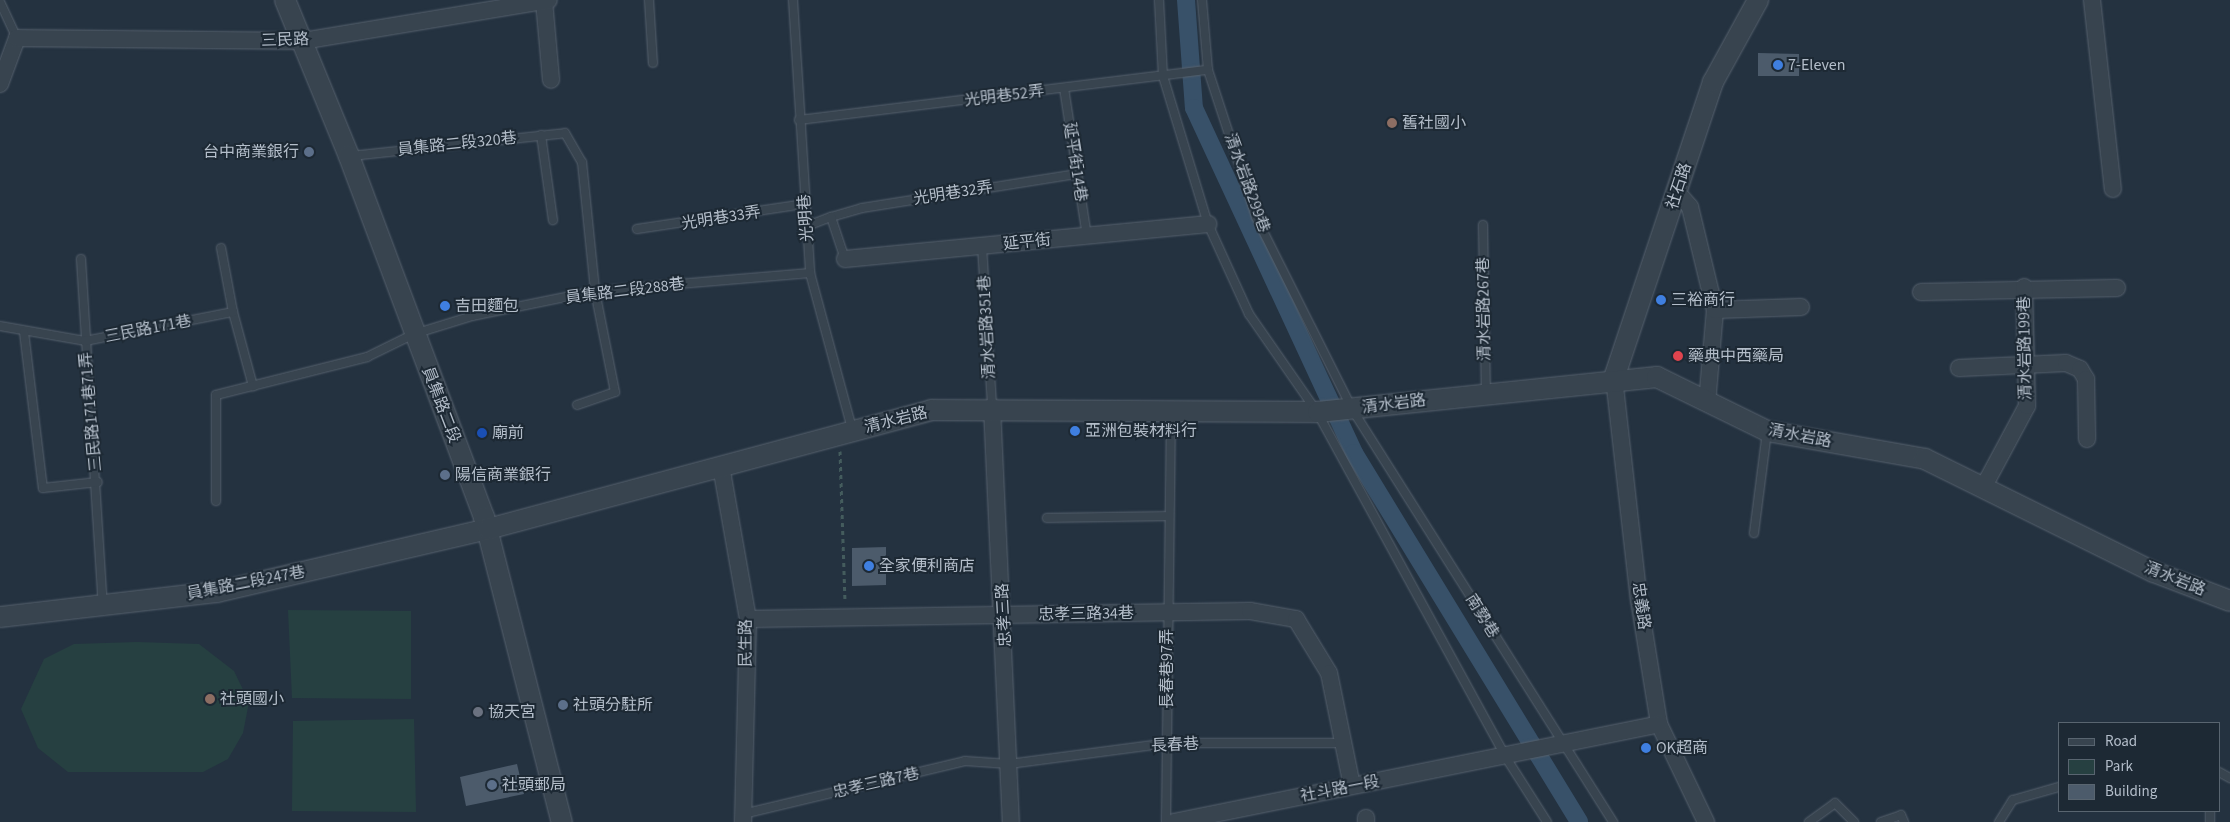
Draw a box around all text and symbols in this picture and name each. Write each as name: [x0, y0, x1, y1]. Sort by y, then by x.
street label: 三民路: [261, 30, 309, 50]
place label: 7-Eleven: [1788, 55, 1846, 75]
marker: 7-Eleven: [1772, 59, 1784, 71]
street label: 光明巷52弄: [963, 82, 1045, 110]
place label: 舊社國小: [1402, 113, 1466, 133]
marker: 舊社國小: [1386, 117, 1398, 129]
street label: 延平街14巷: [1059, 121, 1091, 203]
street label: 員集路二段320巷: [396, 128, 518, 160]
street label: 清水岩路299巷: [1220, 131, 1274, 235]
place label: 台中商業銀行: [203, 142, 299, 162]
marker: 台中商業銀行: [303, 146, 315, 158]
street label: 社石路: [1662, 160, 1696, 212]
street label: 光明巷32弄: [912, 177, 994, 209]
street label: 光明巷: [795, 193, 817, 243]
street label: 光明巷33弄: [680, 202, 762, 234]
street label: 延平街: [1002, 230, 1052, 254]
street label: 清水岩路267巷: [1473, 257, 1495, 361]
street label: 員集路二段288巷: [564, 274, 686, 308]
street label: 清水岩路351巷: [975, 275, 999, 379]
place label: 三裕商行: [1671, 290, 1735, 310]
marker: 三裕商行: [1655, 294, 1667, 306]
place label: 吉田麵包: [455, 296, 519, 316]
street label: 清水岩路199巷: [2014, 296, 2036, 400]
marker: 吉田麵包: [439, 300, 451, 312]
street label: 三民路171巷: [103, 311, 193, 347]
place label: 藥典中西藥局: [1688, 346, 1784, 366]
marker: 藥典中西藥局: [1672, 350, 1684, 362]
street label: 三民路171巷71弄: [76, 352, 106, 472]
street label: 員集路二段: [418, 364, 464, 446]
street label: 清水岩路: [1361, 391, 1427, 417]
street label: 清水岩路: [863, 403, 929, 437]
street label: 清水岩路: [1767, 420, 1833, 452]
place label: 亞洲包裝材料行: [1085, 421, 1197, 441]
place label: 廟前: [492, 423, 524, 443]
marker: 亞洲包裝材料行: [1069, 425, 1081, 437]
marker: 廟前: [476, 427, 488, 439]
place label: 陽信商業銀行: [455, 465, 551, 485]
marker: 陽信商業銀行: [439, 469, 451, 481]
place label: 全家便利商店: [879, 556, 975, 576]
street label: 清水岩路: [2142, 558, 2208, 600]
marker: 全家便利商店: [863, 560, 875, 572]
street label: 員集路二段247巷: [185, 562, 307, 604]
street label: 忠義路: [1628, 581, 1654, 631]
street label: 忠孝三路: [993, 583, 1015, 647]
street label: 南勢巷: [1461, 591, 1503, 641]
street label: 忠孝三路34巷: [1038, 604, 1134, 624]
street label: 民生路: [736, 619, 756, 667]
street label: 長春巷97弄: [1157, 629, 1177, 709]
place label: 社頭國小: [220, 689, 284, 709]
marker: 社頭國小: [204, 693, 216, 705]
place label: 社頭分駐所: [573, 695, 653, 715]
marker: 社頭分駐所: [557, 699, 569, 711]
place label: 協天宮: [488, 702, 536, 722]
marker: 協天宮: [472, 706, 484, 718]
legend: [2058, 722, 2220, 812]
text: Road: [2105, 731, 2137, 752]
street label: 長春巷: [1151, 734, 1199, 756]
place label: OK超商: [1656, 738, 1708, 758]
marker: OK超商: [1640, 742, 1652, 754]
text: Park: [2105, 756, 2133, 777]
street label: 忠孝三路7巷: [831, 764, 921, 802]
street label: 社斗路一段: [1299, 772, 1381, 806]
place label: 社頭郵局: [502, 775, 566, 795]
marker: 社頭郵局: [486, 779, 498, 791]
text: Building: [2105, 781, 2157, 802]

